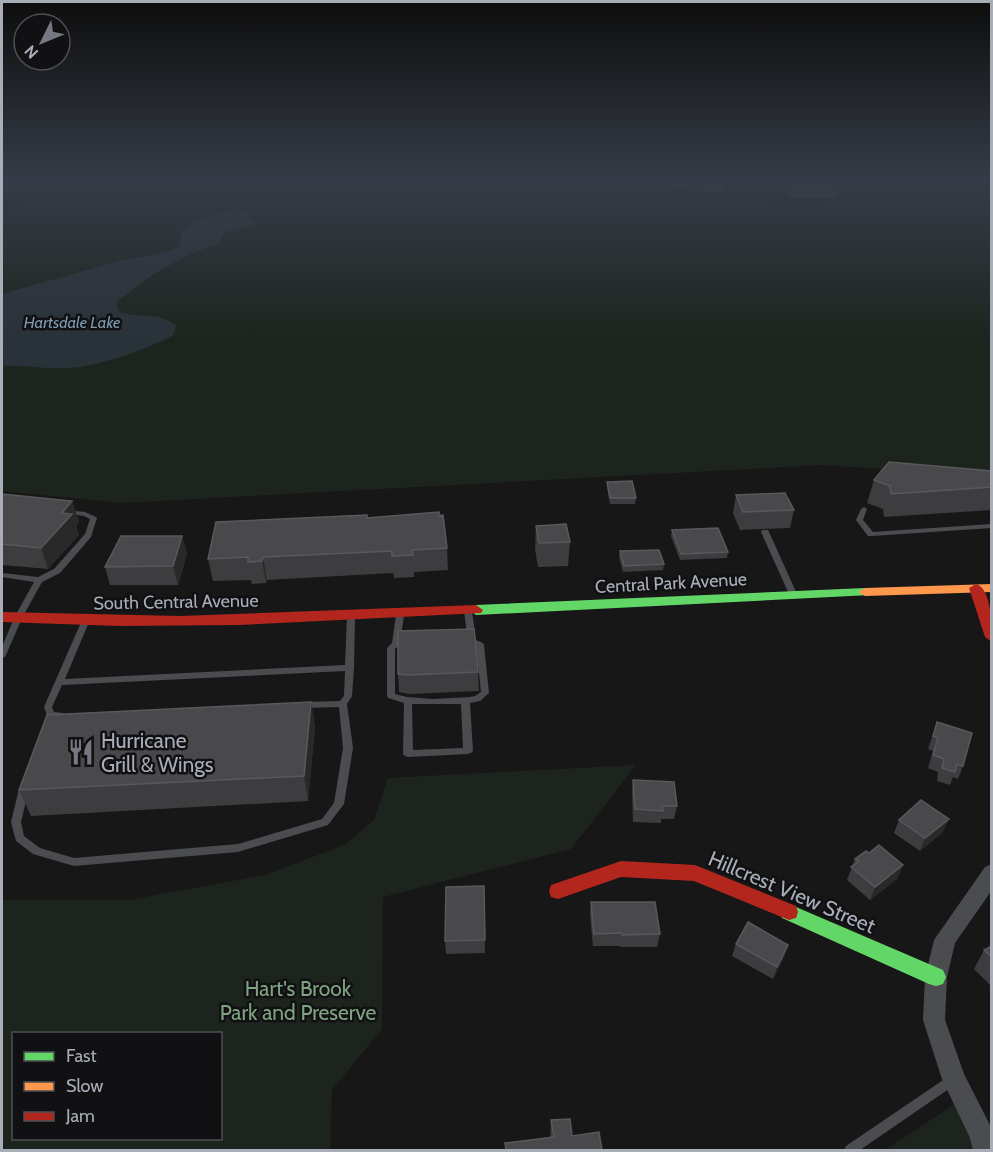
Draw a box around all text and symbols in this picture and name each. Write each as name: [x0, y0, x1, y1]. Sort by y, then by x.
north arrow: [12, 12, 72, 72]
text: N: [21, 41, 42, 63]
water label: Hartsdale Lake: [24, 313, 120, 332]
street label: Central Park Avenue: [594, 568, 748, 598]
street label: South Central Avenue: [93, 590, 259, 614]
place label: Hurricane Grill & Wings: [101, 728, 214, 777]
restaurant icon: Hurricane Grill & Wings: [66, 737, 96, 767]
street label: Hillcrest View Street: [705, 846, 879, 938]
park label: Hart's Brook Park and Preserve: [220, 976, 377, 1025]
legend: [12, 1032, 222, 1140]
text: Fast: [66, 1045, 97, 1067]
text: Slow: [66, 1075, 103, 1097]
text: Jam: [65, 1105, 95, 1127]

